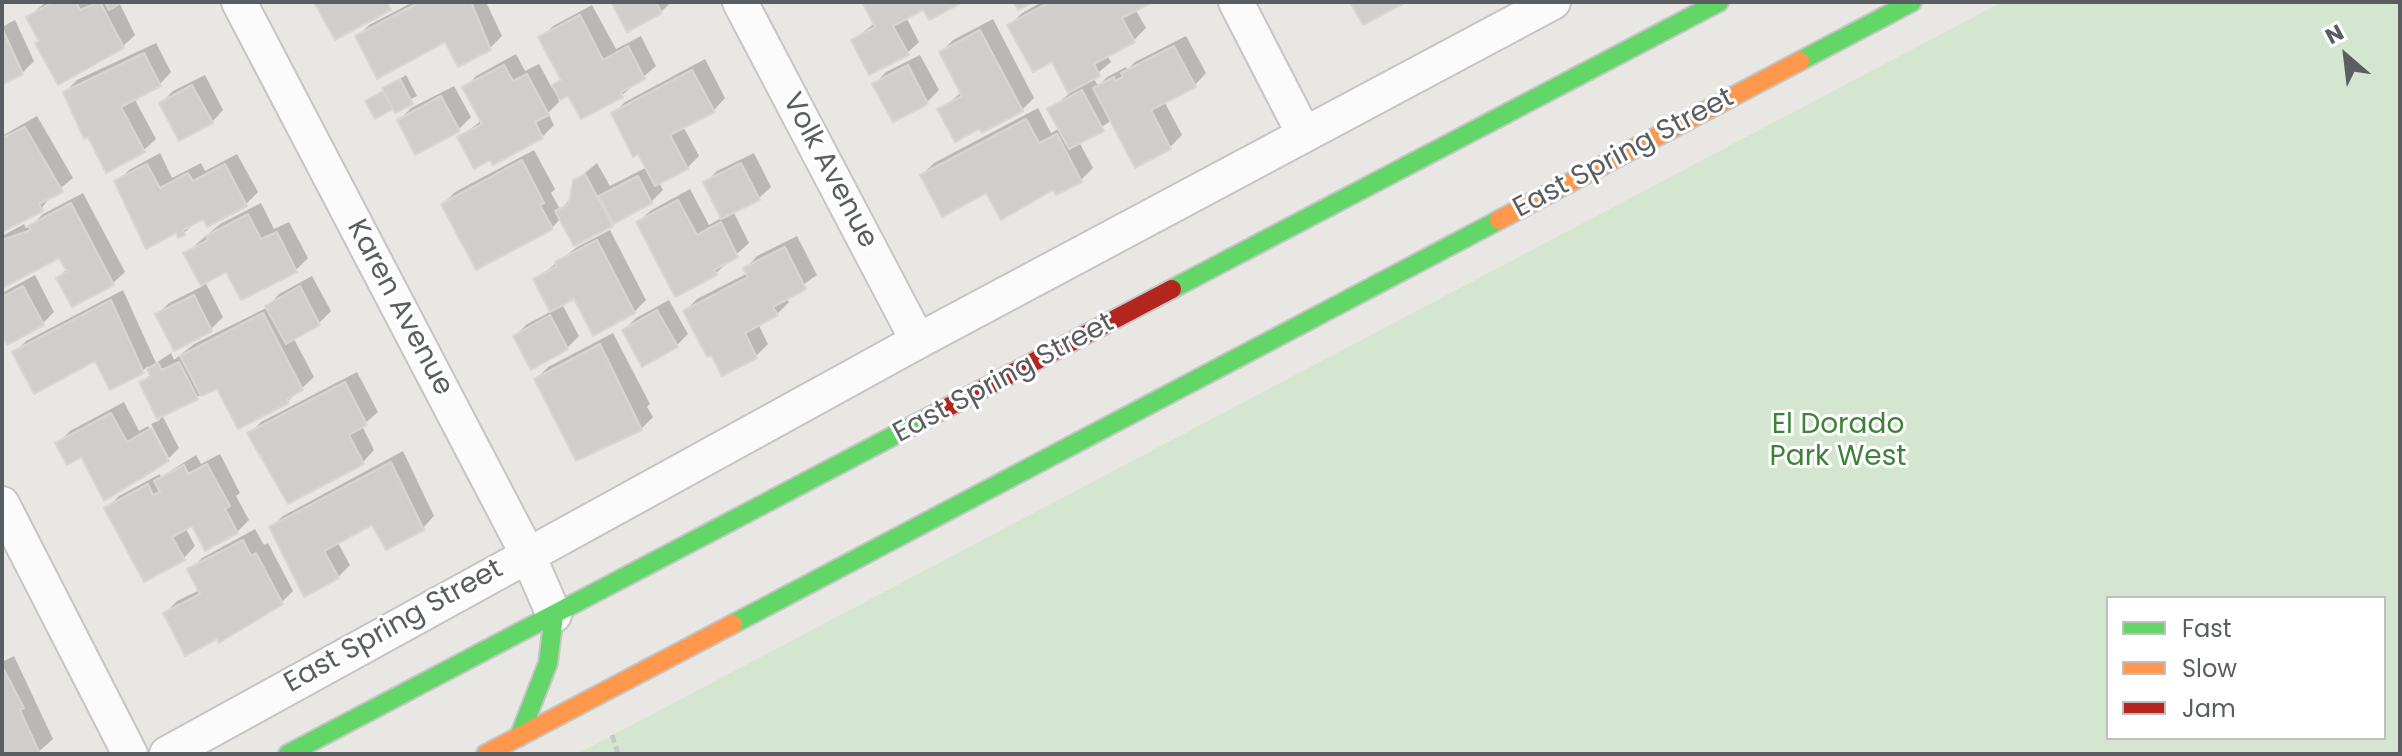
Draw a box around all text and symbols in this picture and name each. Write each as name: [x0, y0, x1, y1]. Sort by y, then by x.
north arrow: [2306, 16, 2386, 96]
text: N: [2320, 17, 2349, 52]
street label: East Spring Street: [1508, 82, 1740, 226]
street label: Volk Avenue: [774, 88, 884, 254]
street label: Karen Avenue: [339, 214, 459, 402]
street label: East Spring Street: [888, 307, 1120, 451]
park label: El Dorado Park West: [1770, 409, 1906, 475]
street label: East Spring Street: [279, 553, 509, 701]
legend: [2106, 596, 2386, 740]
text: Fast: [2182, 612, 2232, 645]
text: Slow: [2182, 652, 2237, 685]
text: Jam: [2182, 692, 2236, 725]

